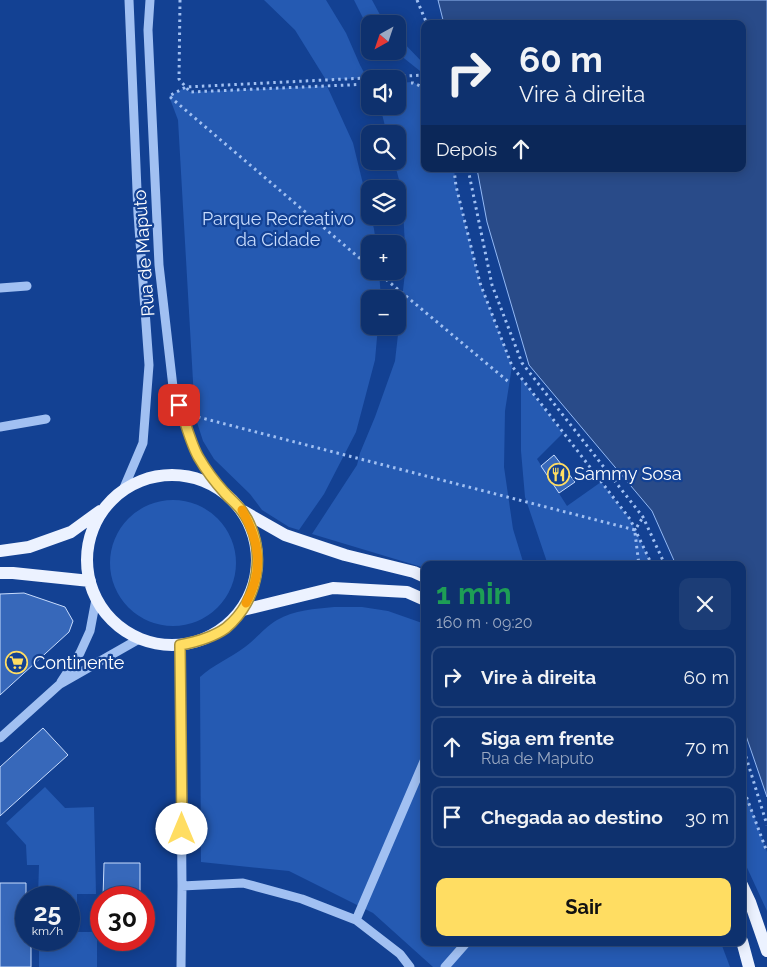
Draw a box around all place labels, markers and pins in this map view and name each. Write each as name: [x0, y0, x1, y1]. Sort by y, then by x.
pin: [158, 384, 200, 426]
restaurant icon: Sammy Sosa: [546, 462, 570, 486]
place label: Sammy Sosa: [574, 463, 682, 484]
supermarket icon: Continente: [5, 651, 29, 675]
place label: Continente: [33, 652, 125, 673]

